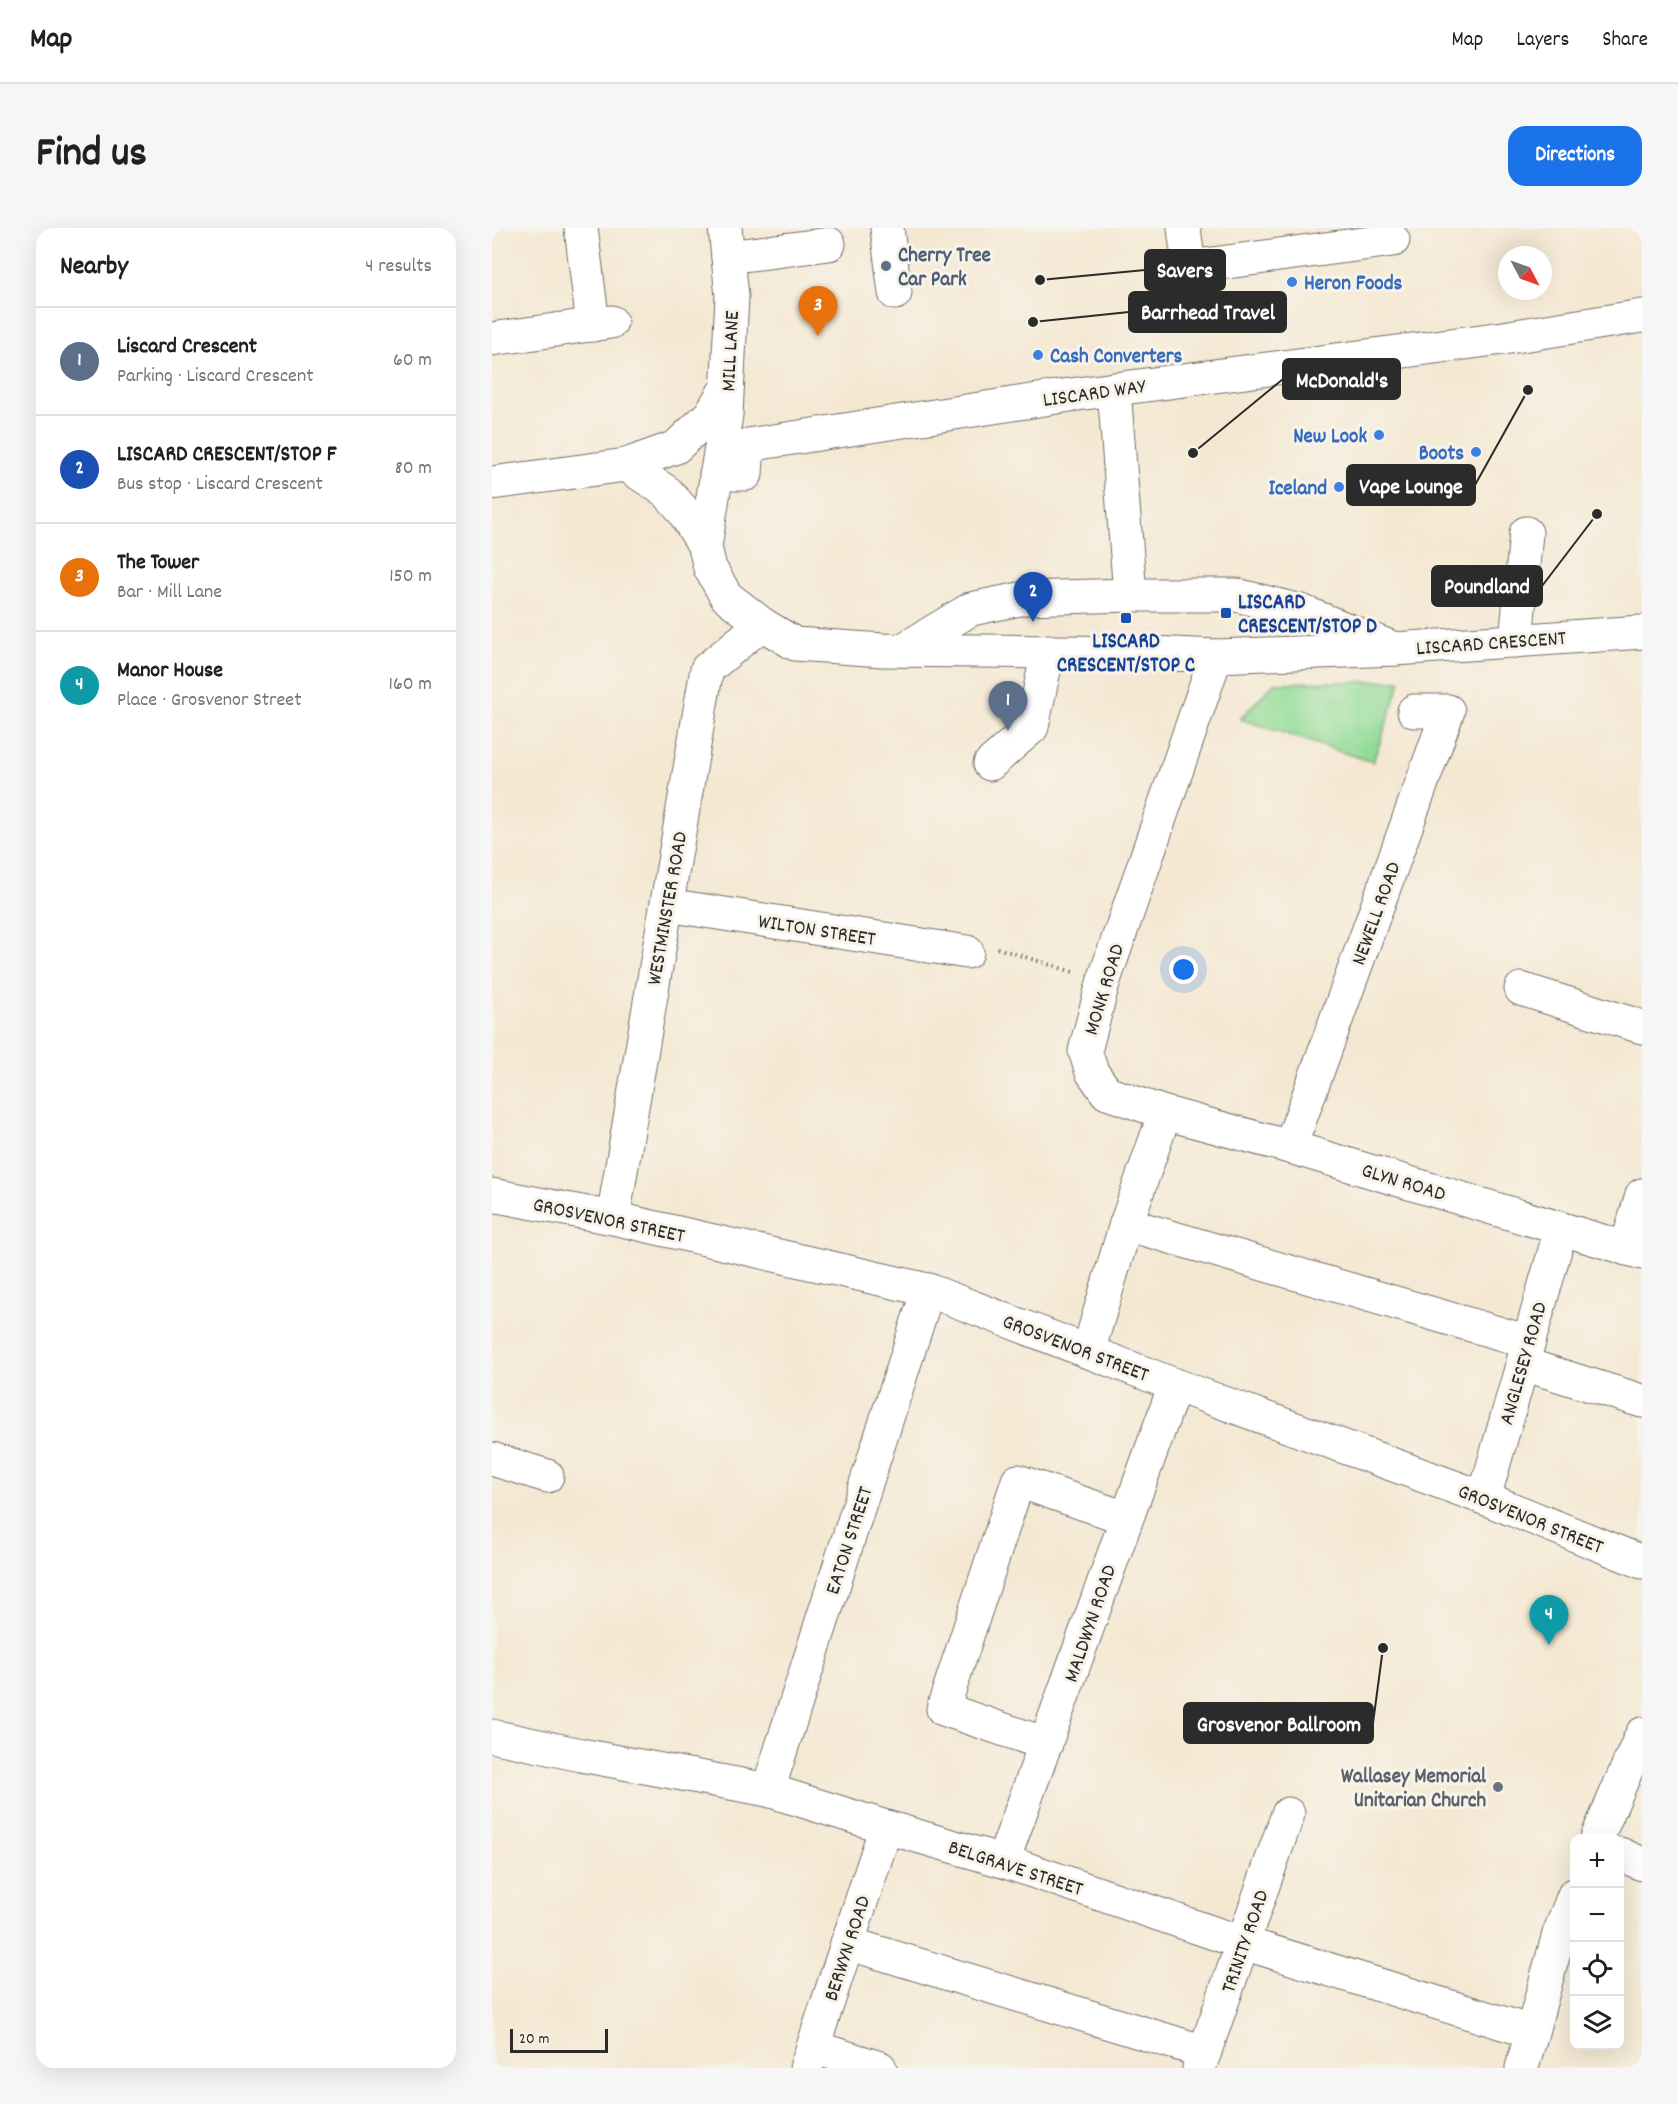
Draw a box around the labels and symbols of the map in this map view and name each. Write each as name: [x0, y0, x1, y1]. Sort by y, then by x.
place label: Cherry Tree Car Park: [898, 242, 991, 296]
north arrow: [1498, 246, 1552, 300]
callout: Savers: [1145, 250, 1225, 290]
text: Savers: [1157, 257, 1213, 288]
marker: Cherry Tree Car Park: [879, 259, 893, 273]
place label: Heron Foods: [1304, 270, 1403, 300]
marker: Heron Foods: [1285, 275, 1299, 289]
pin: 3: [798, 286, 838, 336]
callout: Barrhead Travel: [1129, 292, 1286, 332]
text: Barrhead Travel: [1141, 299, 1276, 330]
street label: MILL LANE: [715, 310, 749, 392]
place label: Cash Converters: [1050, 343, 1182, 373]
marker: Cash Converters: [1031, 348, 1045, 362]
callout: McDonald's: [1283, 359, 1400, 399]
text: McDonald's: [1296, 367, 1388, 398]
street label: LISCARD WAY: [1041, 373, 1149, 417]
place label: New Look: [1293, 423, 1367, 453]
marker: New Look: [1372, 428, 1386, 442]
place label: Boots: [1419, 440, 1464, 470]
marker: Boots: [1469, 445, 1483, 459]
callout: Vape Lounge: [1347, 465, 1475, 505]
text: Vape Lounge: [1359, 473, 1463, 504]
place label: Iceland: [1268, 475, 1327, 505]
marker: Iceland: [1332, 480, 1346, 494]
callout: Poundland: [1432, 566, 1542, 606]
pin: 2: [1014, 572, 1052, 622]
text: Poundland: [1444, 573, 1530, 604]
place label: LISCARD CRESCENT/STOP D: [1238, 589, 1377, 643]
marker: LISCARD CRESCENT/STOP D: [1219, 606, 1233, 620]
marker: LISCARD CRESCENT/STOP C: [1119, 611, 1133, 625]
street label: LISCARD CRESCENT: [1415, 625, 1568, 665]
place label: LISCARD CRESCENT/STOP C: [1057, 628, 1196, 682]
pin: 1: [988, 682, 1028, 731]
street label: WESTMINSTER ROAD: [641, 829, 697, 988]
street label: NEWELL ROAD: [1345, 858, 1410, 970]
street label: WILTON STREET: [756, 908, 878, 956]
street label: MONK ROAD: [1078, 940, 1134, 1039]
your location: [1169, 955, 1198, 984]
street label: GLYN ROAD: [1357, 1157, 1449, 1211]
street label: GROSVENOR STREET: [530, 1191, 688, 1253]
street label: ANGLESEY ROAD: [1493, 1299, 1557, 1429]
street label: GROSVENOR STREET: [997, 1308, 1153, 1392]
street label: GROSVENOR STREET: [1453, 1478, 1608, 1564]
street label: EATON STREET: [819, 1482, 883, 1599]
street label: MALDWYN ROAD: [1058, 1561, 1126, 1687]
pin: 4: [1530, 1596, 1568, 1645]
callout: Grosvenor Ballroom: [1184, 1703, 1373, 1743]
text: Grosvenor Ballroom: [1197, 1711, 1361, 1742]
place label: Wallasey Memorial Unitarian Church: [1341, 1763, 1487, 1817]
marker: Wallasey Memorial Unitarian Church: [1491, 1780, 1505, 1794]
street label: BELGRAVE STREET: [944, 1834, 1087, 1906]
street label: TRINITY ROAD: [1215, 1886, 1279, 1998]
street label: BERWYN ROAD: [818, 1892, 880, 2006]
scale bar: [510, 2026, 608, 2054]

